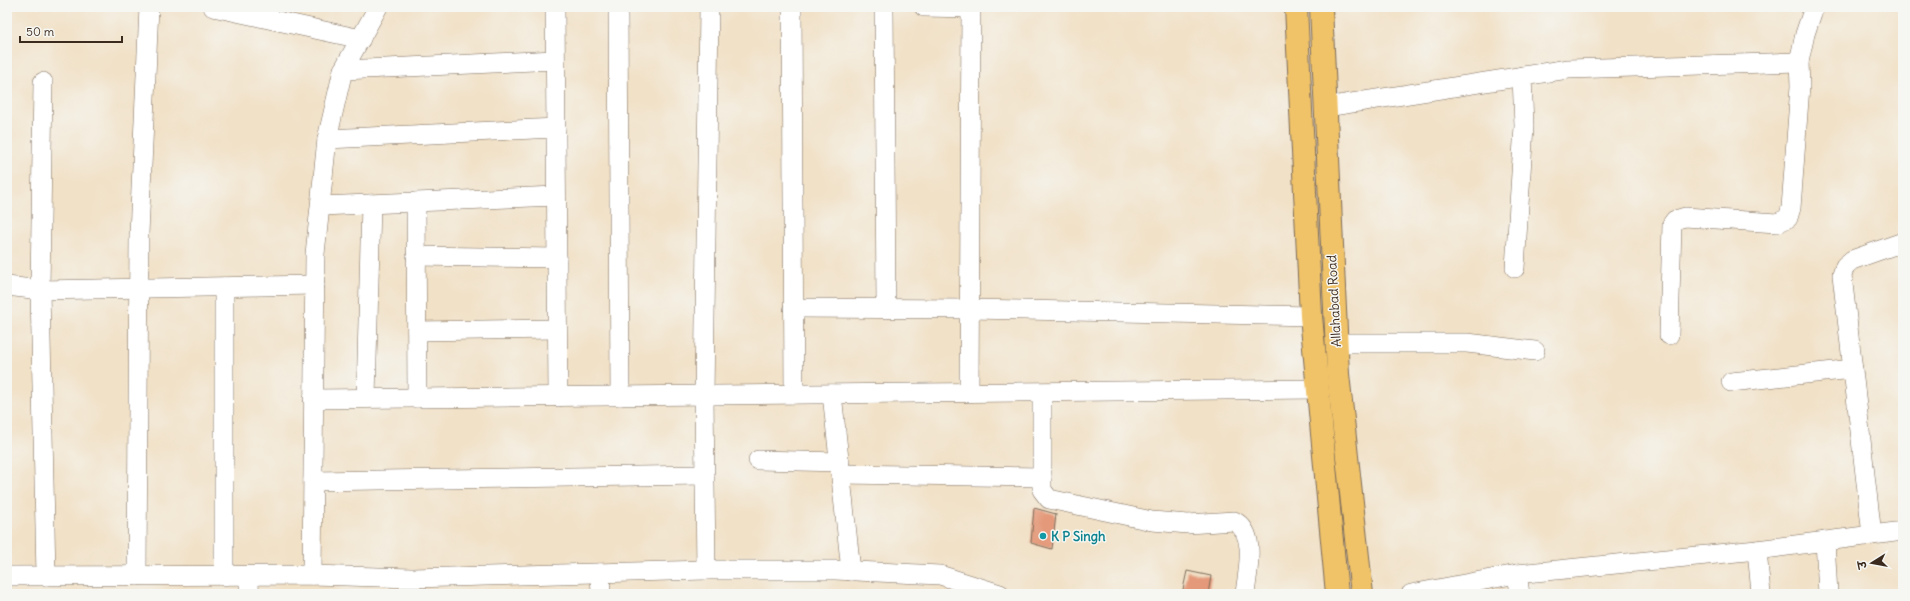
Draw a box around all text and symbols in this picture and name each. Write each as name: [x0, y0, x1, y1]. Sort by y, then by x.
scale bar: [20, 18, 122, 44]
text: 50 m: [26, 24, 55, 39]
street label: Allahabad Road: [1323, 254, 1345, 348]
place label: K P Singh: [1051, 528, 1106, 545]
marker: K P Singh: [1038, 531, 1048, 541]
north arrow: [1852, 543, 1892, 583]
text: उ: [1854, 558, 1870, 571]

